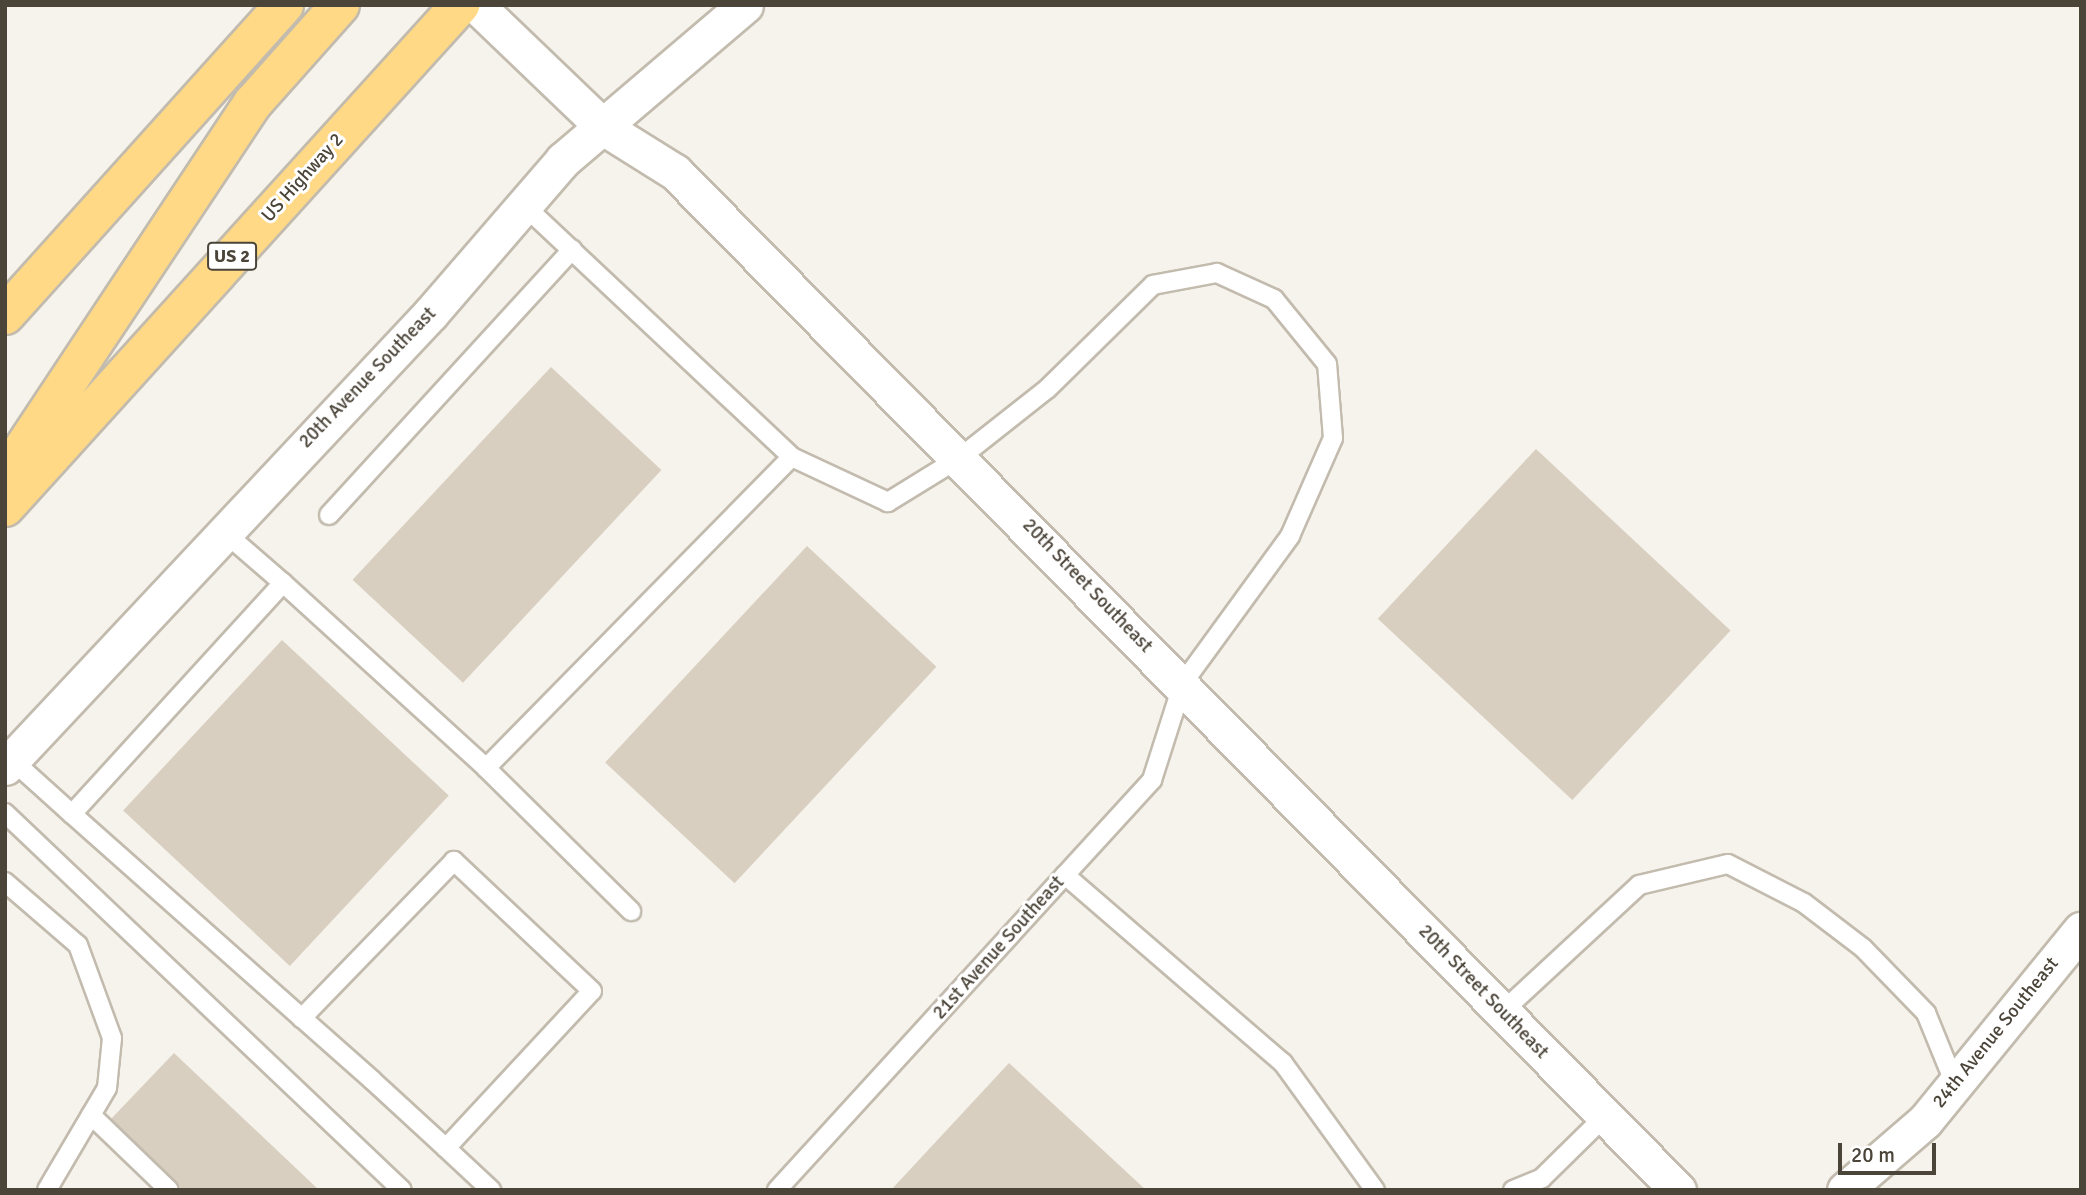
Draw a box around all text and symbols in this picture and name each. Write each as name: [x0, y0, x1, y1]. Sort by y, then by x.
street label: US Highway 2: [257, 129, 349, 227]
road number: US 2: [206, 242, 258, 270]
street label: 20th Avenue Southeast: [295, 303, 441, 453]
street label: 20th Street Southeast: [1017, 514, 1157, 658]
street label: 21st Avenue Southeast: [929, 872, 1069, 1024]
street label: 20th Street Southeast: [1413, 920, 1553, 1064]
street label: 24th Avenue Southeast: [1928, 953, 2064, 1113]
scale bar: [1841, 1128, 1939, 1172]
text: 20 m: [1851, 1142, 1895, 1168]

